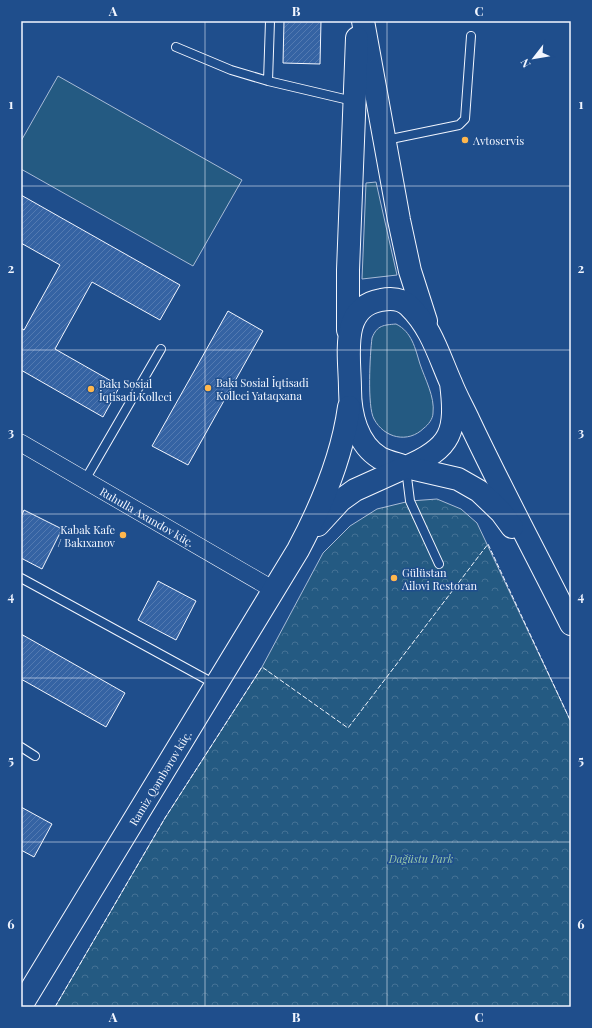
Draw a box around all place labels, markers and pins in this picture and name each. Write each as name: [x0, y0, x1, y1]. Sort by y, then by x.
place label: Avtoservis: [472, 133, 524, 148]
marker: Avtoservis: [460, 135, 470, 145]
place label: Bakı Sosial İqtisadi Kolleci Yataqxana: [216, 375, 309, 403]
place label: Bakı Sosial İqtisadi Kolleci: [99, 376, 172, 404]
marker: Bakı Sosial İqtisadi Kolleci Yataqxana: [203, 383, 213, 393]
marker: Bakı Sosial İqtisadi Kolleci: [86, 384, 96, 394]
place label: Kabak Kafe / Bakıxanov: [57, 522, 116, 550]
marker: Kabak Kafe / Bakıxanov: [118, 530, 128, 540]
place label: Gülüstan Ailəvi Restoran: [401, 565, 477, 593]
marker: Gülüstan Ailəvi Restoran: [389, 573, 399, 583]

